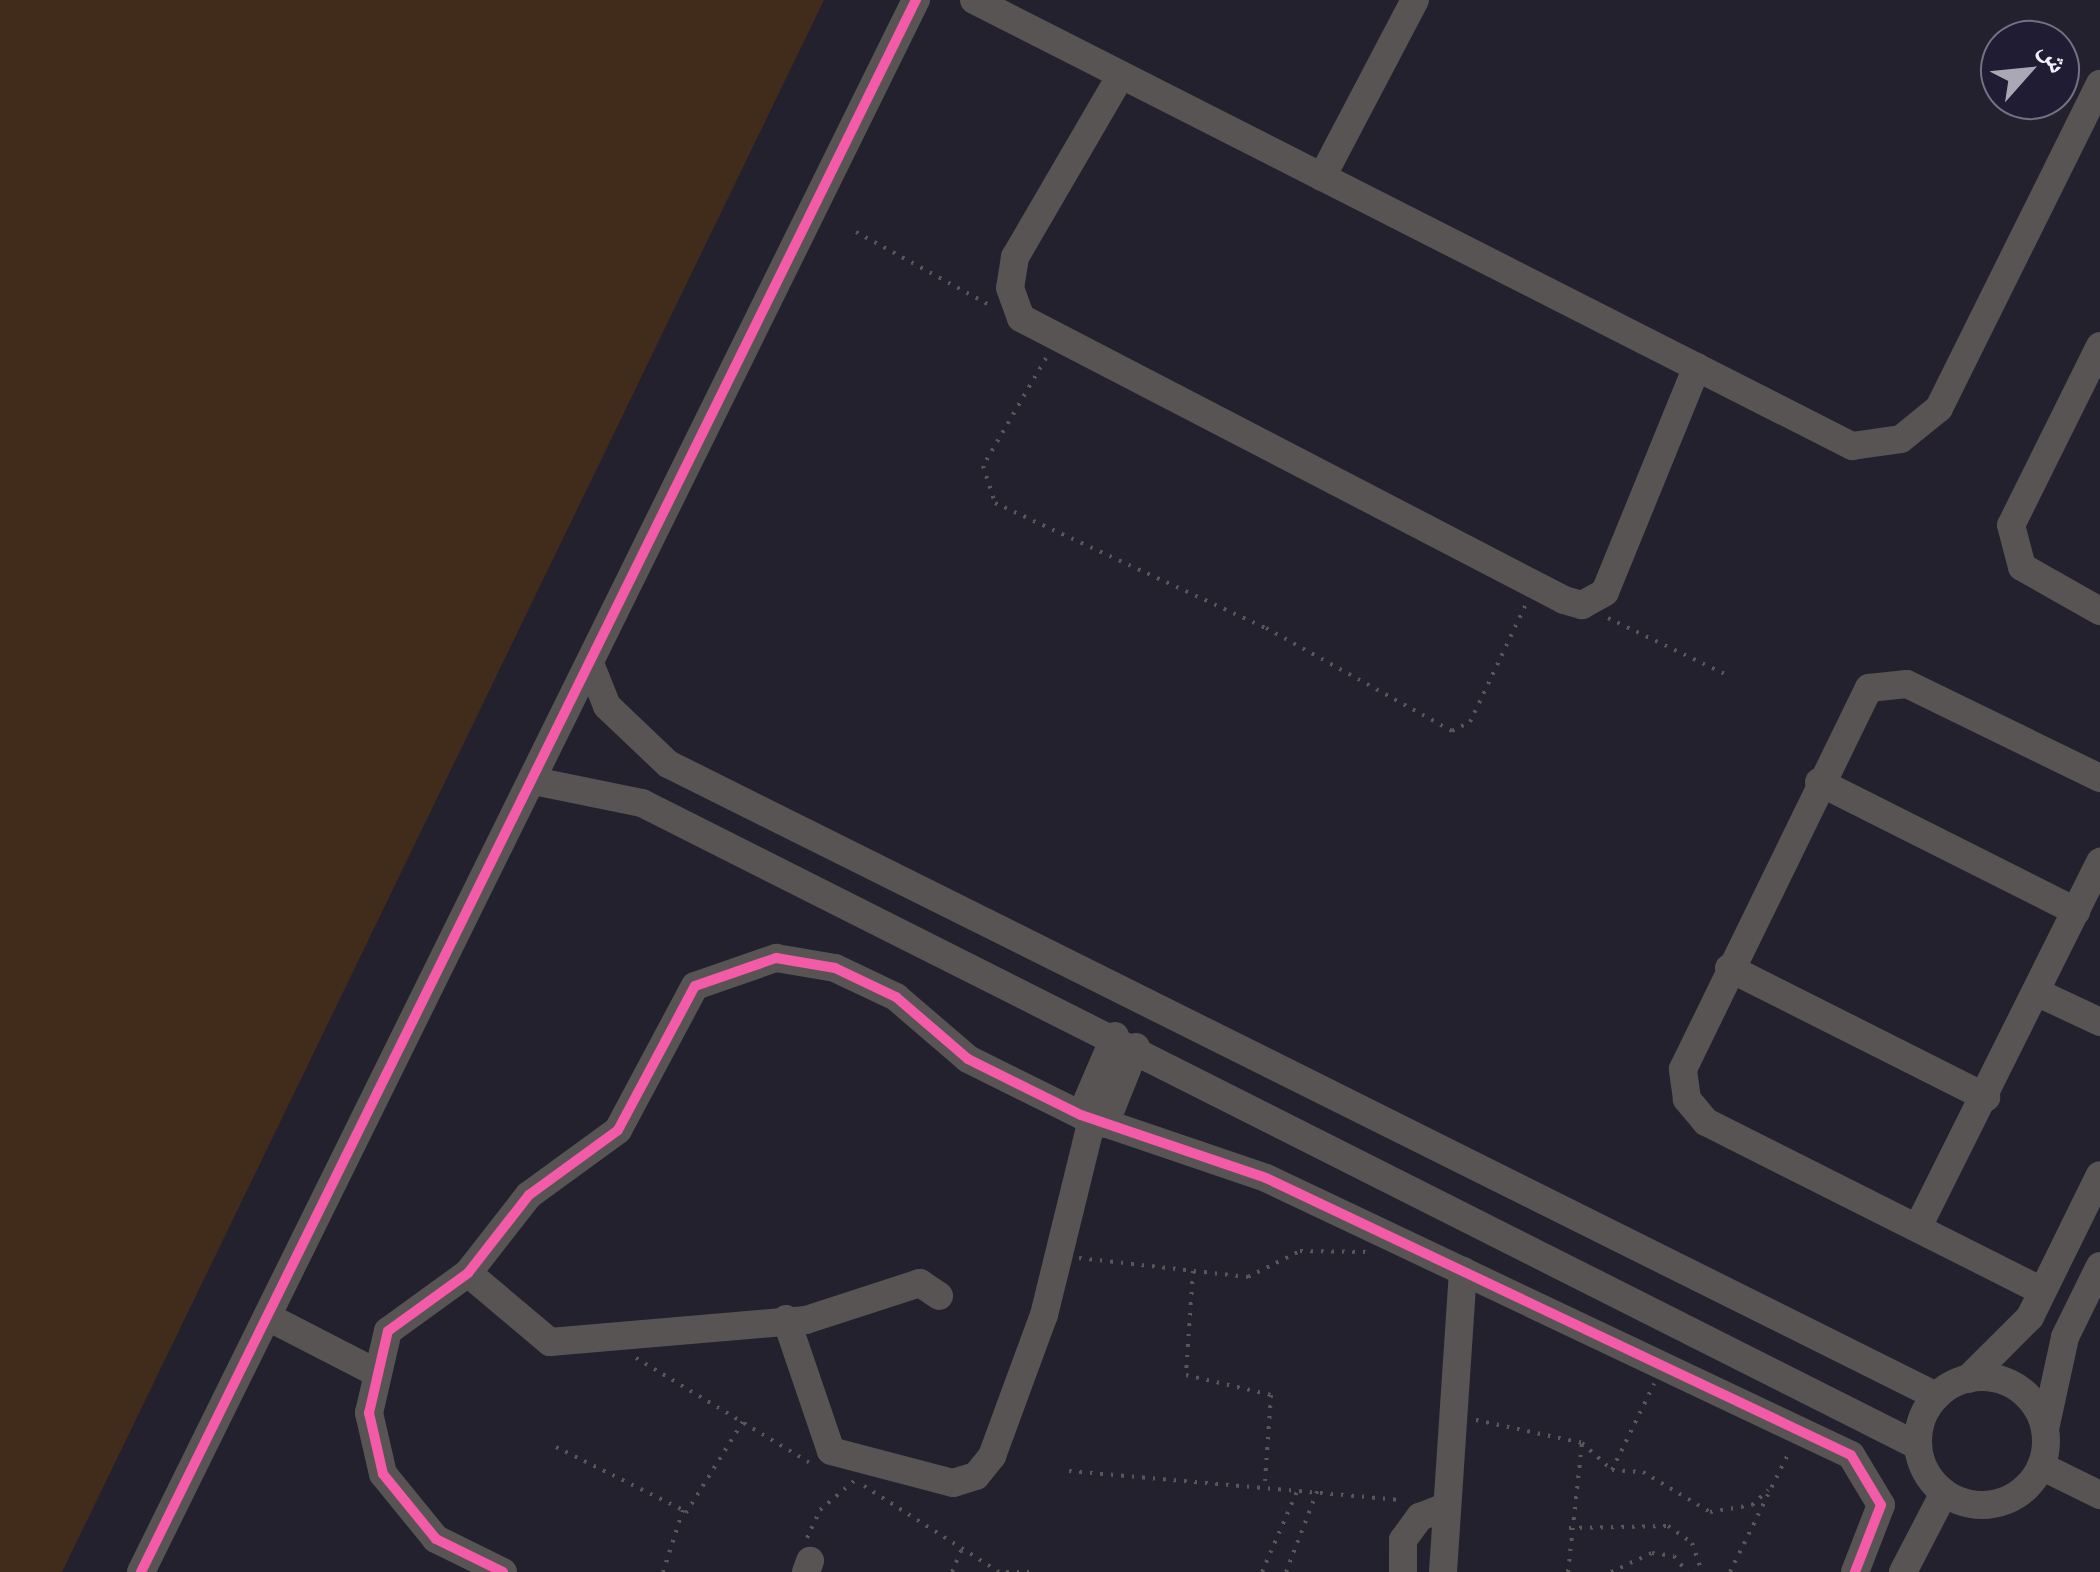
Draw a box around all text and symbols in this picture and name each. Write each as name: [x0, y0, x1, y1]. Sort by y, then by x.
north arrow: [1980, 20, 2080, 120]
text: ش: [2035, 37, 2076, 77]

